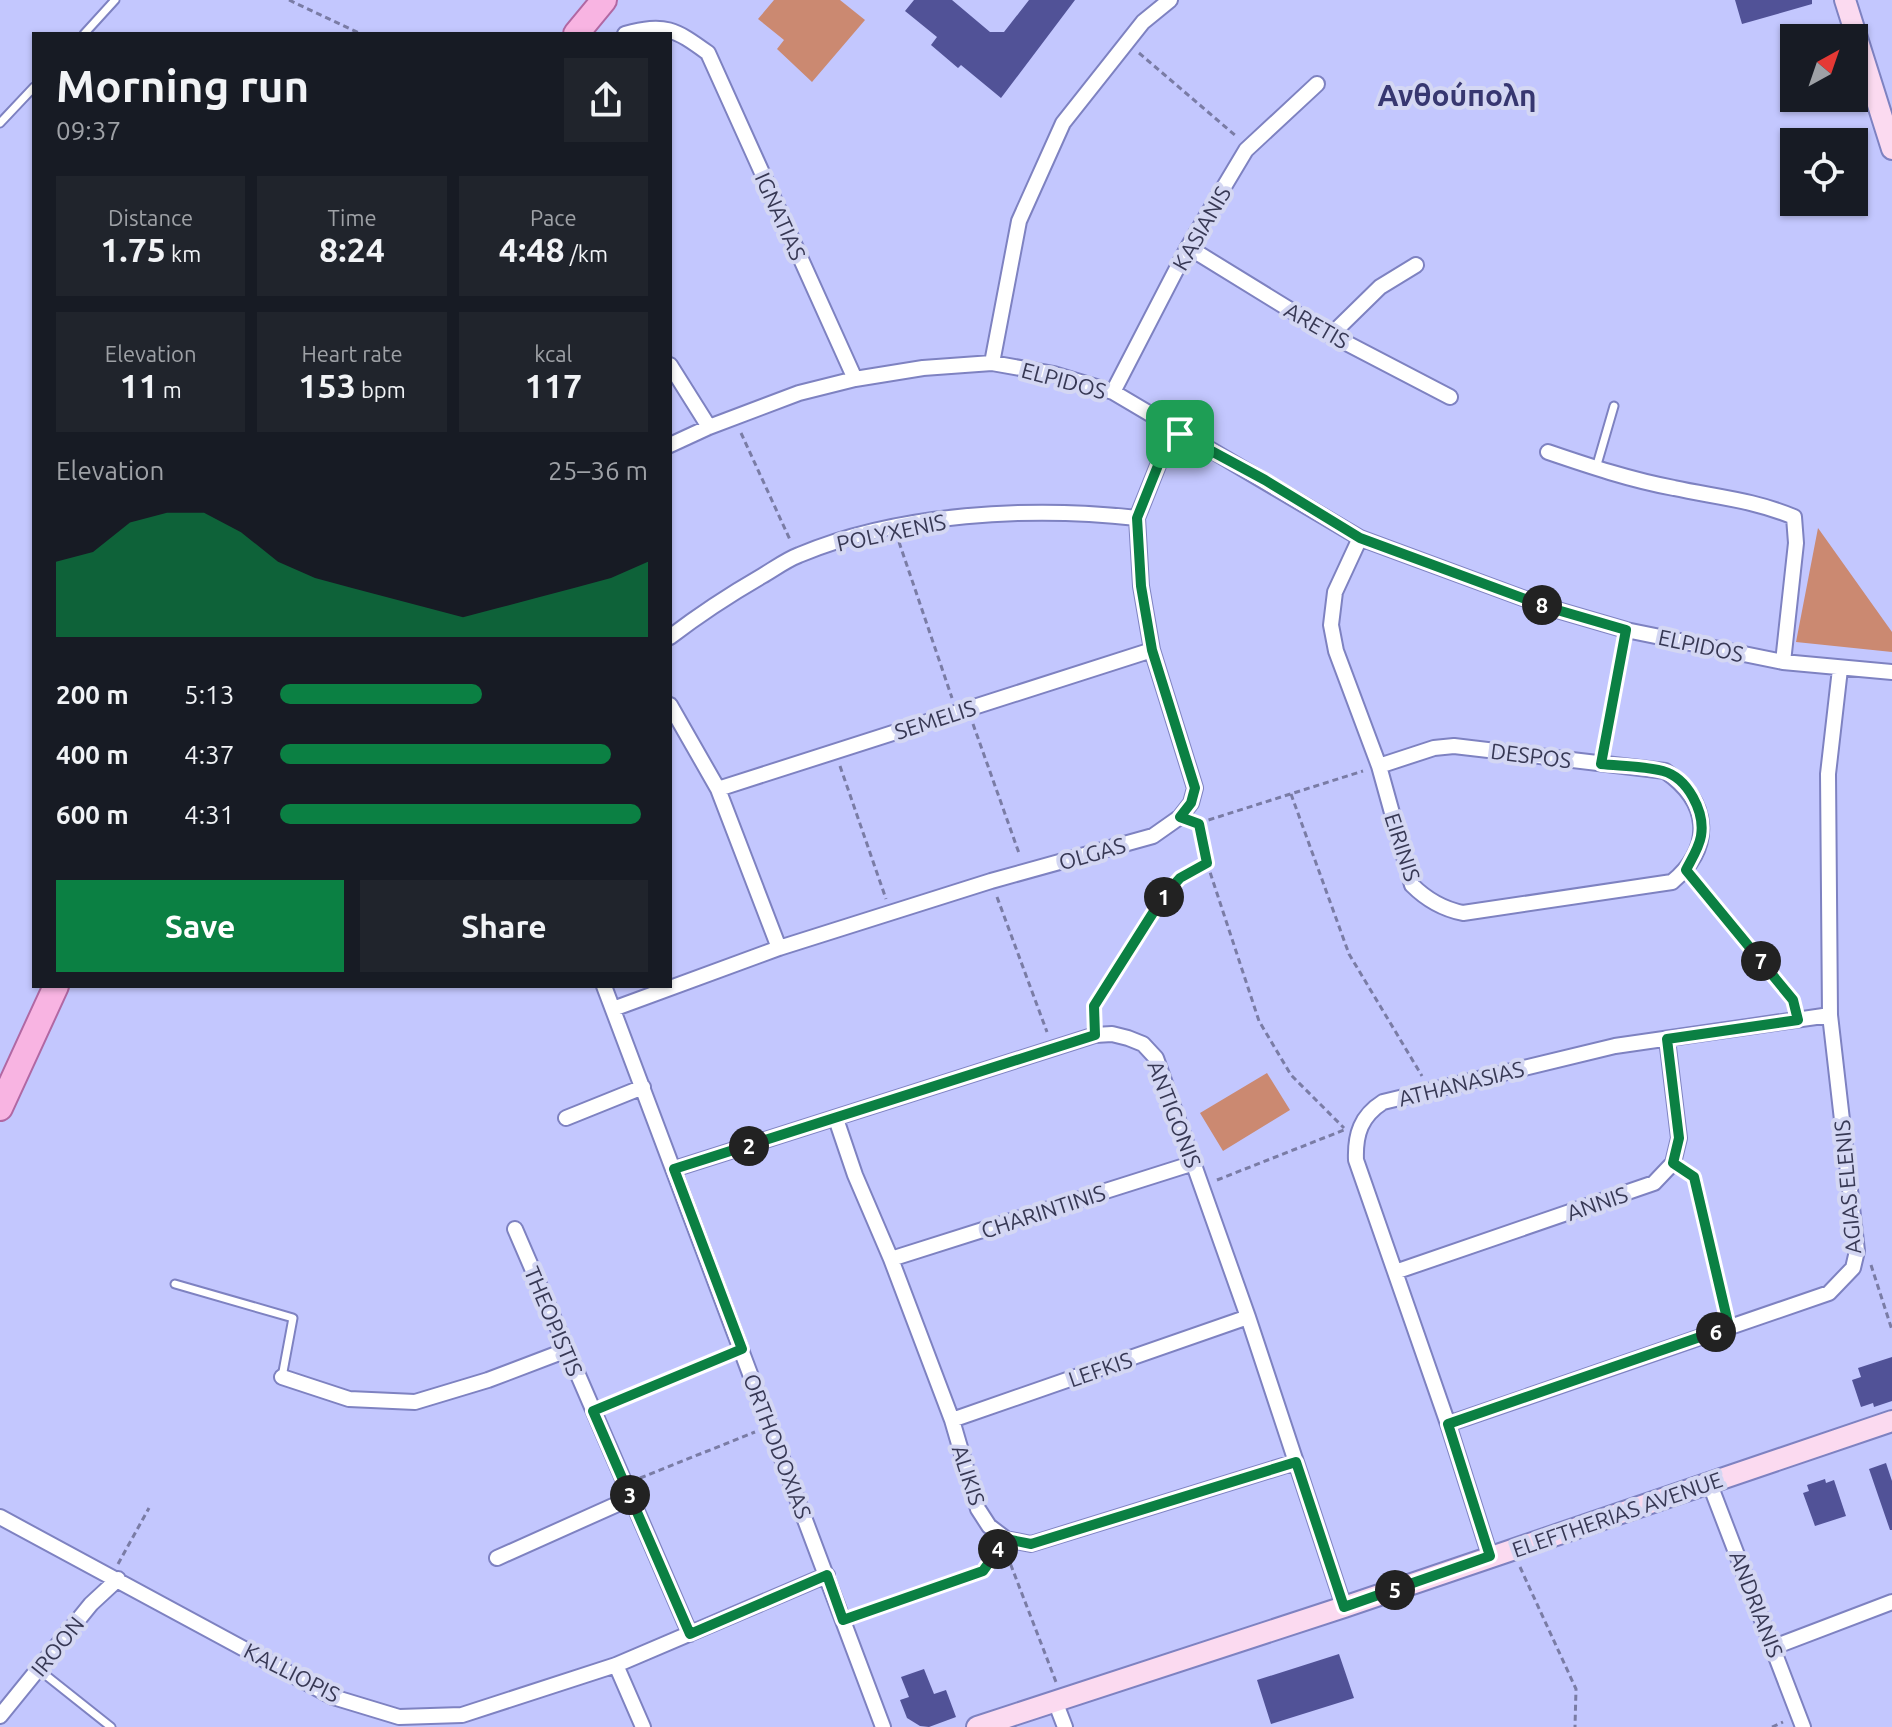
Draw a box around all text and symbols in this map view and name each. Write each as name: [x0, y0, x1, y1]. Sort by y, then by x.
north arrow: [1780, 24, 1868, 112]
map controls: [1780, 24, 1868, 216]
button: share: [564, 58, 648, 142]
text: Morning run: [56, 61, 309, 110]
district label: Ανθούπολη: [1377, 78, 1537, 112]
text: 09:37: [56, 116, 121, 145]
button: locate: [1780, 128, 1868, 216]
street label: IGNATIAS: [751, 168, 811, 264]
street label: KASIANIS: [1167, 181, 1235, 275]
text: Distance: [108, 205, 193, 230]
text: Time: [327, 205, 377, 230]
text: Pace: [530, 205, 577, 230]
text: 1.75: [100, 230, 166, 268]
text: 8:24: [319, 230, 385, 268]
text: 4:48: [499, 230, 565, 268]
text: km: [166, 241, 201, 266]
text: /km: [565, 241, 608, 266]
street label: ARETIS: [1281, 297, 1353, 353]
text: Elevation: [105, 341, 197, 366]
text: Heart rate: [301, 341, 403, 366]
text: kcal: [534, 341, 572, 366]
street label: ELPIDOS: [1019, 357, 1109, 403]
text: 11: [119, 366, 158, 404]
text: 153: [298, 366, 356, 404]
text: 117: [525, 366, 582, 404]
text: m: [158, 377, 182, 402]
text: bpm: [356, 377, 406, 402]
pin: [1146, 400, 1214, 468]
icon: arrive: [1158, 412, 1202, 456]
text: Elevation: [56, 456, 164, 485]
text: 25–36 m: [548, 456, 648, 485]
street label: POLYXENIS: [834, 508, 948, 556]
pin: 8: [1522, 585, 1562, 625]
text: 8: [1536, 592, 1548, 617]
street label: ELPIDOS: [1656, 624, 1746, 666]
text: 200 m: [56, 680, 129, 709]
text: 5:13: [184, 680, 234, 709]
street label: SEMELIS: [891, 694, 979, 744]
street label: DESPOS: [1489, 738, 1573, 772]
text: 400 m: [56, 740, 129, 769]
text: 4:37: [184, 740, 234, 769]
text: 600 m: [56, 800, 129, 829]
text: 4:31: [184, 800, 234, 829]
street label: EIRINIS: [1380, 810, 1426, 884]
street label: OLGAS: [1056, 832, 1128, 874]
pin: 1: [1144, 877, 1184, 917]
button: Save: [56, 880, 344, 972]
button: Share: [360, 880, 648, 972]
text: 1: [1158, 884, 1170, 909]
pin: 7: [1741, 941, 1781, 981]
text: 7: [1755, 948, 1767, 973]
street label: ATHANASIAS: [1396, 1055, 1526, 1111]
street label: ANTIGONIS: [1143, 1057, 1207, 1171]
street label: AGIAS ELENIS: [1829, 1119, 1865, 1255]
pin: 2: [729, 1126, 769, 1166]
text: 2: [743, 1133, 755, 1158]
street label: CHARINTINIS: [978, 1179, 1108, 1243]
street label: ANNIS: [1563, 1181, 1631, 1225]
street label: THEOPISTIS: [520, 1263, 588, 1379]
pin: 6: [1696, 1312, 1736, 1352]
text: 6: [1710, 1319, 1722, 1344]
street label: LEFKIS: [1065, 1346, 1135, 1392]
street label: ORTHODOXIAS: [739, 1370, 817, 1522]
street label: ALIKIS: [948, 1442, 990, 1508]
street label: ELEFTHERIAS AVENUE: [1509, 1466, 1725, 1562]
pin: 3: [610, 1475, 650, 1515]
text: 3: [624, 1482, 636, 1507]
pin: 4: [978, 1529, 1018, 1569]
text: 4: [992, 1536, 1004, 1561]
street label: ANDRIANIS: [1725, 1547, 1789, 1661]
pin: 5: [1375, 1570, 1415, 1610]
text: 5: [1389, 1577, 1401, 1602]
street label: IROON: [26, 1611, 88, 1681]
street label: KALLIOPIS: [240, 1637, 344, 1707]

